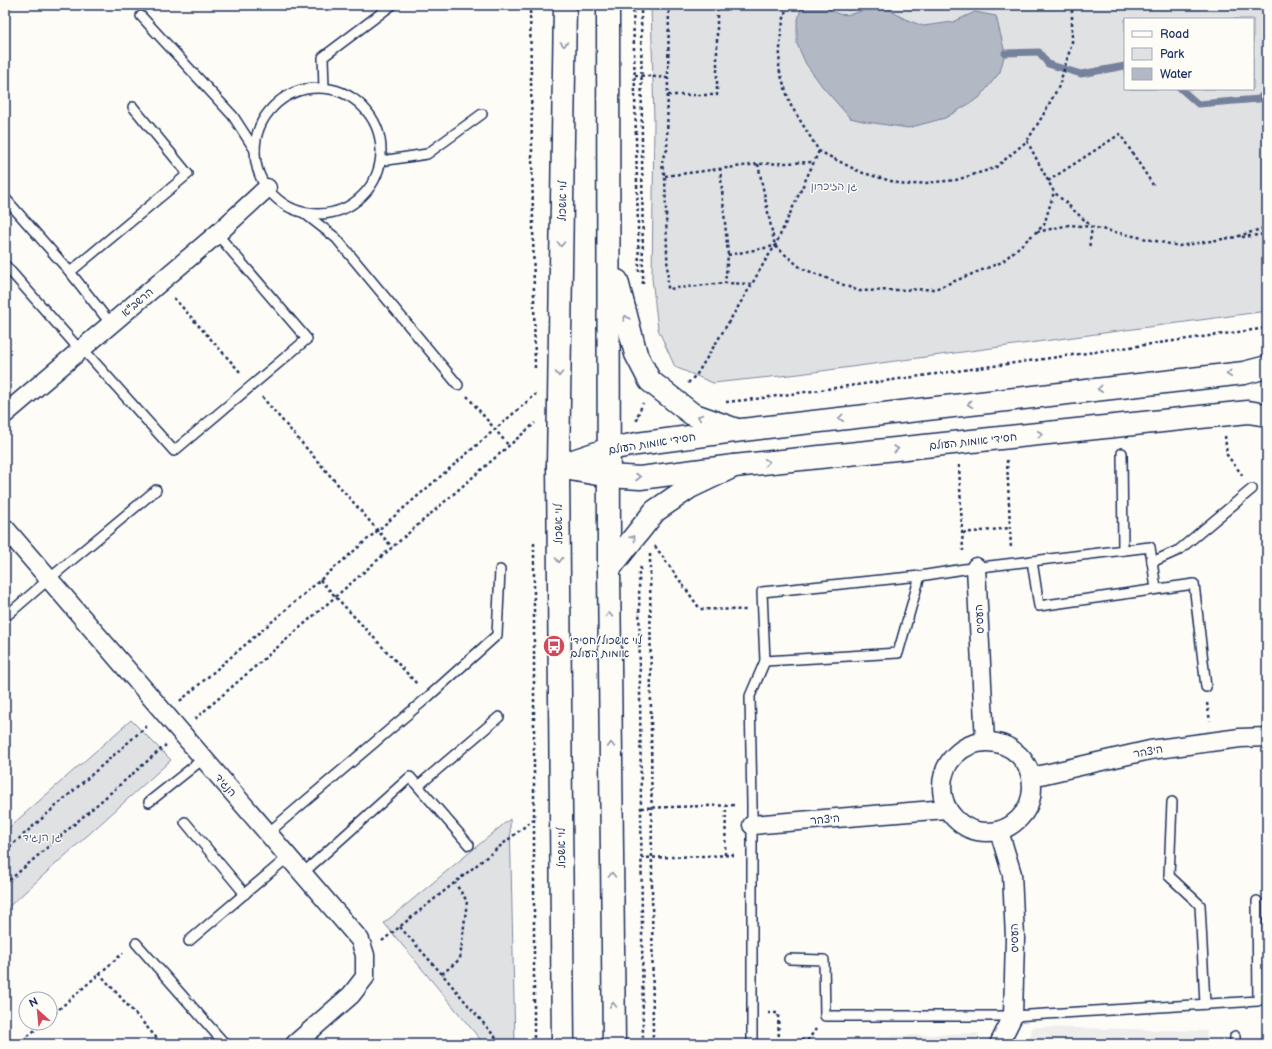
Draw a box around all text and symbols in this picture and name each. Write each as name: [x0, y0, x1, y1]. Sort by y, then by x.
legend: [1124, 18, 1254, 90]
text: Road: [1160, 27, 1189, 42]
one-way arrow: [560, 41, 568, 47]
text: Park: [1160, 47, 1184, 62]
text: Water: [1160, 67, 1192, 82]
street label: לוי אשכול: [556, 180, 569, 222]
park label: גן הזיכרון: [811, 180, 857, 193]
one-way arrow: [557, 241, 565, 247]
street label: הרשב"א: [119, 285, 156, 319]
one-way arrow: [622, 315, 631, 322]
one-way arrow: [1226, 370, 1232, 379]
one-way arrow: [555, 371, 563, 377]
one-way arrow: [1096, 384, 1103, 393]
one-way arrow: [967, 399, 973, 408]
one-way arrow: [697, 413, 704, 421]
one-way arrow: [838, 414, 844, 423]
one-way arrow: [1037, 429, 1043, 438]
street label: חסידי אומות העולם: [607, 430, 697, 457]
street label: חסידי אומות העולם: [928, 430, 1018, 453]
one-way arrow: [893, 444, 899, 453]
one-way arrow: [764, 458, 770, 467]
one-way arrow: [635, 473, 641, 481]
street label: לוי אשכול: [552, 503, 565, 545]
one-way arrow: [628, 536, 635, 543]
one-way arrow: [555, 557, 563, 563]
street label: העסיס: [972, 604, 987, 634]
one-way arrow: [605, 612, 613, 618]
bus stop icon: לוי אשכול/חסידי אומות העולם: [541, 633, 567, 659]
place label: לוי אשכול/חסידי אומות העולם: [570, 634, 643, 660]
one-way arrow: [606, 742, 615, 748]
street label: היצהר: [1132, 743, 1164, 760]
street label: הנגיד: [212, 771, 239, 799]
street label: היצהר: [810, 812, 840, 827]
street label: לוי אשכול: [555, 827, 568, 869]
park label: גן הנגיד: [22, 831, 62, 844]
one-way arrow: [608, 872, 616, 878]
street label: העסיס: [1008, 923, 1021, 953]
north arrow: [18, 991, 58, 1031]
text: N: [27, 995, 40, 1010]
one-way arrow: [609, 1002, 618, 1008]

